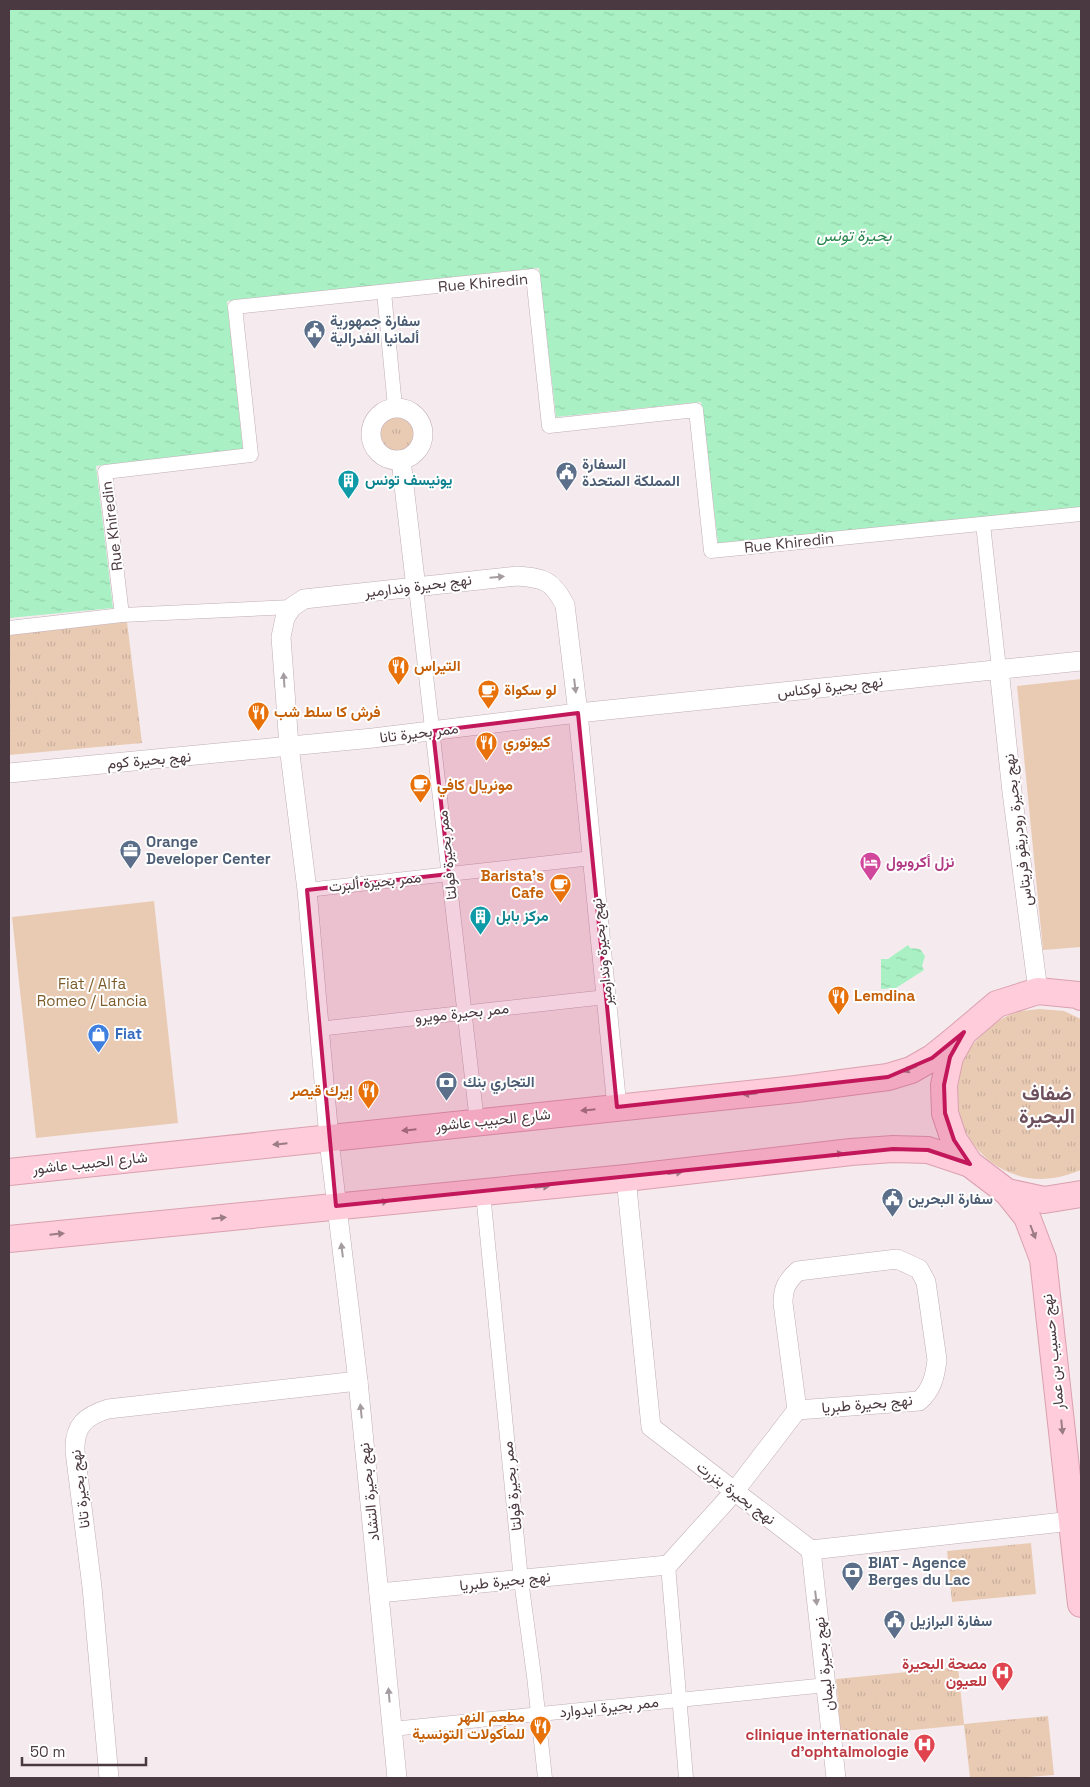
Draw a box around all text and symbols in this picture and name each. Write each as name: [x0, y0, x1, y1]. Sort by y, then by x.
water label: بحيرة تونس: [817, 225, 893, 246]
street label: Rue Khiredin: [437, 269, 529, 296]
place label: سفارة جمهورية ألمانيا الفدرالية: [330, 311, 420, 347]
public building icon: سفارة جمهورية ألمانيا الفدرالية: [302, 318, 326, 349]
place label: السفارة المملكة المتحدة: [582, 454, 680, 490]
public building icon: السفارة المملكة المتحدة: [554, 461, 578, 492]
building icon: يونيسف تونس: [337, 468, 361, 499]
place label: يونيسف تونس: [365, 470, 452, 489]
street label: Rue Khiredin: [97, 480, 126, 572]
street label: Rue Khiredin: [743, 528, 835, 557]
street label: نهج بحيرة وندارمير: [362, 569, 473, 604]
one-way arrow: [490, 573, 506, 581]
restaurant icon: التيراس: [386, 654, 410, 685]
place label: التيراس: [414, 656, 461, 675]
street label: نهج بحيرة لوكناس: [776, 671, 884, 703]
one-way arrow: [280, 672, 288, 688]
cafe icon: لو سكواة: [476, 678, 500, 709]
one-way arrow: [571, 678, 579, 694]
place label: لو سكواة: [504, 680, 557, 699]
restaurant icon: فرش كا سلط شب: [246, 700, 270, 731]
place label: فرش كا سلط شب: [274, 702, 381, 721]
street label: ممر بحيرة تانا: [378, 718, 460, 747]
restaurant icon: كيوتوري: [475, 730, 499, 761]
place label: كيوتوري: [503, 732, 551, 755]
street label: نهج بحيرة كوم: [106, 746, 192, 775]
street label: نهج بحيرة رودريقو فريتاس: [999, 753, 1038, 907]
cafe icon: مونريال كافي: [409, 773, 433, 804]
place label: مونريال كافي: [437, 775, 513, 798]
street label: ممر بحيرة فولتا: [432, 809, 461, 901]
place label: Orange Developer Center: [146, 832, 271, 868]
office icon: Orange Developer Center: [118, 839, 142, 870]
hotel icon: نزل أكروبول: [858, 850, 882, 881]
place label: نزل أكروبول: [886, 852, 954, 871]
place label: Barista's Cafe: [480, 866, 544, 902]
street label: ممر بحيرة ألبرت: [328, 867, 422, 896]
cafe icon: Barista's Cafe: [548, 873, 572, 904]
street label: نهج بحيرة وندارمير: [586, 897, 619, 1008]
building icon: مركز بابل: [468, 904, 492, 935]
place label: مركز بابل: [496, 906, 549, 925]
park label: Fiat / Alfa Romeo / Lancia: [37, 974, 148, 1010]
restaurant icon: Lemdina: [826, 984, 850, 1015]
place label: Lemdina: [854, 986, 915, 1005]
street label: ممر بحيرة مويرو: [414, 998, 510, 1027]
shop icon: Fiat: [87, 1022, 111, 1053]
place label: Fiat: [115, 1024, 142, 1043]
one-way arrow: [902, 1065, 917, 1073]
bank icon: التجاري بنك: [435, 1070, 459, 1101]
place label: التجاري بنك: [463, 1072, 535, 1095]
restaurant icon: إيرك قيصر: [357, 1079, 381, 1110]
district label: ضفاف البحيرة: [1019, 1080, 1075, 1129]
place label: إيرك قيصر: [289, 1081, 353, 1101]
one-way arrow: [742, 1090, 758, 1098]
street label: شارع الحبيب عاشور: [433, 1104, 552, 1137]
one-way arrow: [580, 1106, 596, 1114]
one-way arrow: [401, 1126, 417, 1134]
one-way arrow: [272, 1140, 288, 1148]
street label: شارع الحبيب عاشور: [30, 1147, 149, 1180]
one-way arrow: [828, 1150, 844, 1158]
one-way arrow: [667, 1169, 683, 1177]
one-way arrow: [535, 1183, 551, 1191]
public building icon: سفارة البحرين: [880, 1187, 904, 1218]
place label: سفارة البحرين: [908, 1189, 993, 1208]
one-way arrow: [373, 1198, 389, 1206]
one-way arrow: [211, 1214, 227, 1222]
one-way arrow: [1029, 1225, 1037, 1240]
one-way arrow: [50, 1230, 66, 1238]
one-way arrow: [338, 1242, 346, 1258]
street label: نهج حسيب بن عمار: [1037, 1293, 1070, 1412]
street label: نهج بحيرة طبريا: [821, 1390, 913, 1419]
one-way arrow: [357, 1403, 365, 1419]
one-way arrow: [1058, 1419, 1066, 1435]
street label: ممر بحيرة فولتا: [497, 1440, 526, 1532]
street label: نهج بحيرة التشاد: [354, 1442, 385, 1542]
street label: نهج بحيرة تانا: [65, 1448, 96, 1529]
street label: نهج بحيرة بنزرت: [692, 1457, 780, 1530]
place label: BIAT - Agence Berges du Lac: [868, 1553, 970, 1589]
bank icon: BIAT - Agence Berges du Lac: [840, 1560, 864, 1591]
street label: نهج بحيرة طبريا: [459, 1566, 552, 1597]
one-way arrow: [812, 1590, 820, 1606]
public building icon: سفارة البرازيل: [882, 1609, 906, 1640]
place label: سفارة البرازيل: [910, 1611, 992, 1630]
street label: نهج بحيرة ليمان: [809, 1616, 840, 1712]
place label: مصحة البحيرة للعيون: [902, 1654, 987, 1690]
hospital icon: مصحة البحيرة للعيون: [991, 1661, 1015, 1692]
one-way arrow: [384, 1687, 392, 1703]
street label: ممر بحيرة ايدوارد: [558, 1692, 660, 1721]
place label: مطعم النهر للمأكولات التونسية: [412, 1707, 525, 1743]
restaurant icon: مطعم النهر للمأكولات التونسية: [529, 1714, 553, 1745]
place label: clinique internationale d'ophtalmologie: [746, 1725, 909, 1761]
hospital icon: clinique internationale d'ophtalmologie: [913, 1732, 937, 1763]
scale bar: [22, 1734, 146, 1766]
text: 50 m: [30, 1742, 65, 1761]

